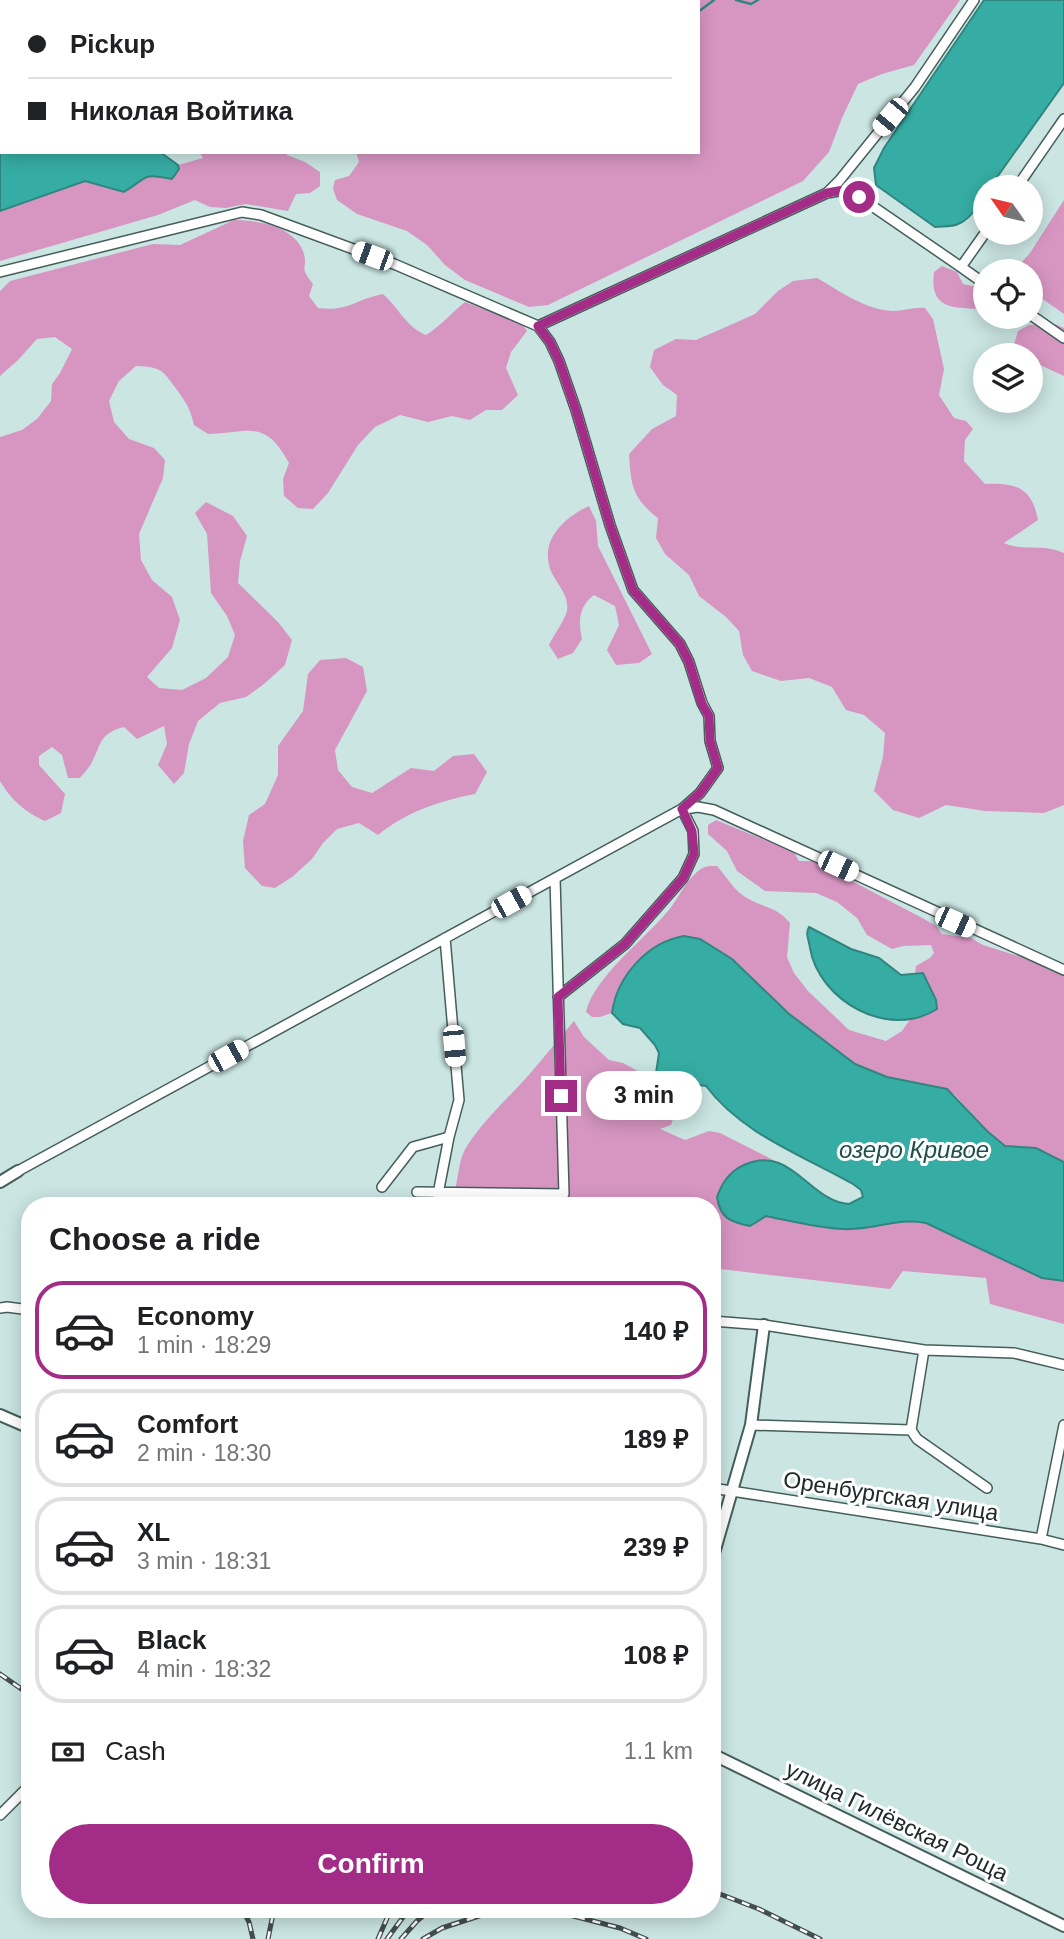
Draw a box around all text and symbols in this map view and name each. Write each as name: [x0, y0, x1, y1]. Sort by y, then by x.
text: Pickup: [70, 29, 155, 59]
car: [869, 94, 912, 140]
text: Николая Войтика: [70, 96, 293, 126]
north arrow: [973, 175, 1043, 245]
map controls: [973, 175, 1043, 413]
route start: [843, 181, 875, 213]
car: [349, 239, 396, 273]
button: locate: [973, 259, 1043, 329]
button: layers: [973, 343, 1043, 413]
car: [815, 848, 862, 884]
car: [488, 883, 535, 921]
car: [932, 904, 979, 940]
car: [442, 1024, 467, 1068]
car: [205, 1037, 252, 1075]
callout: 3 min: [586, 1072, 701, 1120]
route end: [545, 1080, 577, 1112]
text: 3 min: [614, 1082, 674, 1108]
water label: озеро Кривое: [839, 1136, 989, 1163]
text: Choose a ride: [49, 1221, 261, 1257]
icon: car: [53, 1299, 116, 1362]
text: Economy: [137, 1301, 254, 1331]
text: 140 ₽: [623, 1316, 689, 1346]
text: 1 min · 18:29: [137, 1332, 271, 1358]
icon: car: [53, 1407, 116, 1470]
text: Comfort: [137, 1409, 238, 1439]
text: 189 ₽: [623, 1424, 689, 1454]
text: 2 min · 18:30: [137, 1440, 271, 1466]
street label: Оренбургская улица: [781, 1466, 1001, 1526]
icon: car: [53, 1515, 116, 1578]
text: XL: [137, 1517, 170, 1547]
text: 239 ₽: [623, 1532, 689, 1562]
text: 3 min · 18:31: [137, 1548, 271, 1574]
icon: car: [53, 1623, 116, 1686]
text: Black: [137, 1625, 206, 1655]
text: 108 ₽: [623, 1640, 689, 1670]
text: 4 min · 18:32: [137, 1656, 271, 1682]
icon: cash: [49, 1733, 87, 1771]
text: Cash: [105, 1736, 166, 1766]
text: 1.1 km: [624, 1738, 693, 1764]
street label: улица Гилёвская Роща: [781, 1756, 1013, 1886]
button: Confirm: [49, 1824, 693, 1904]

